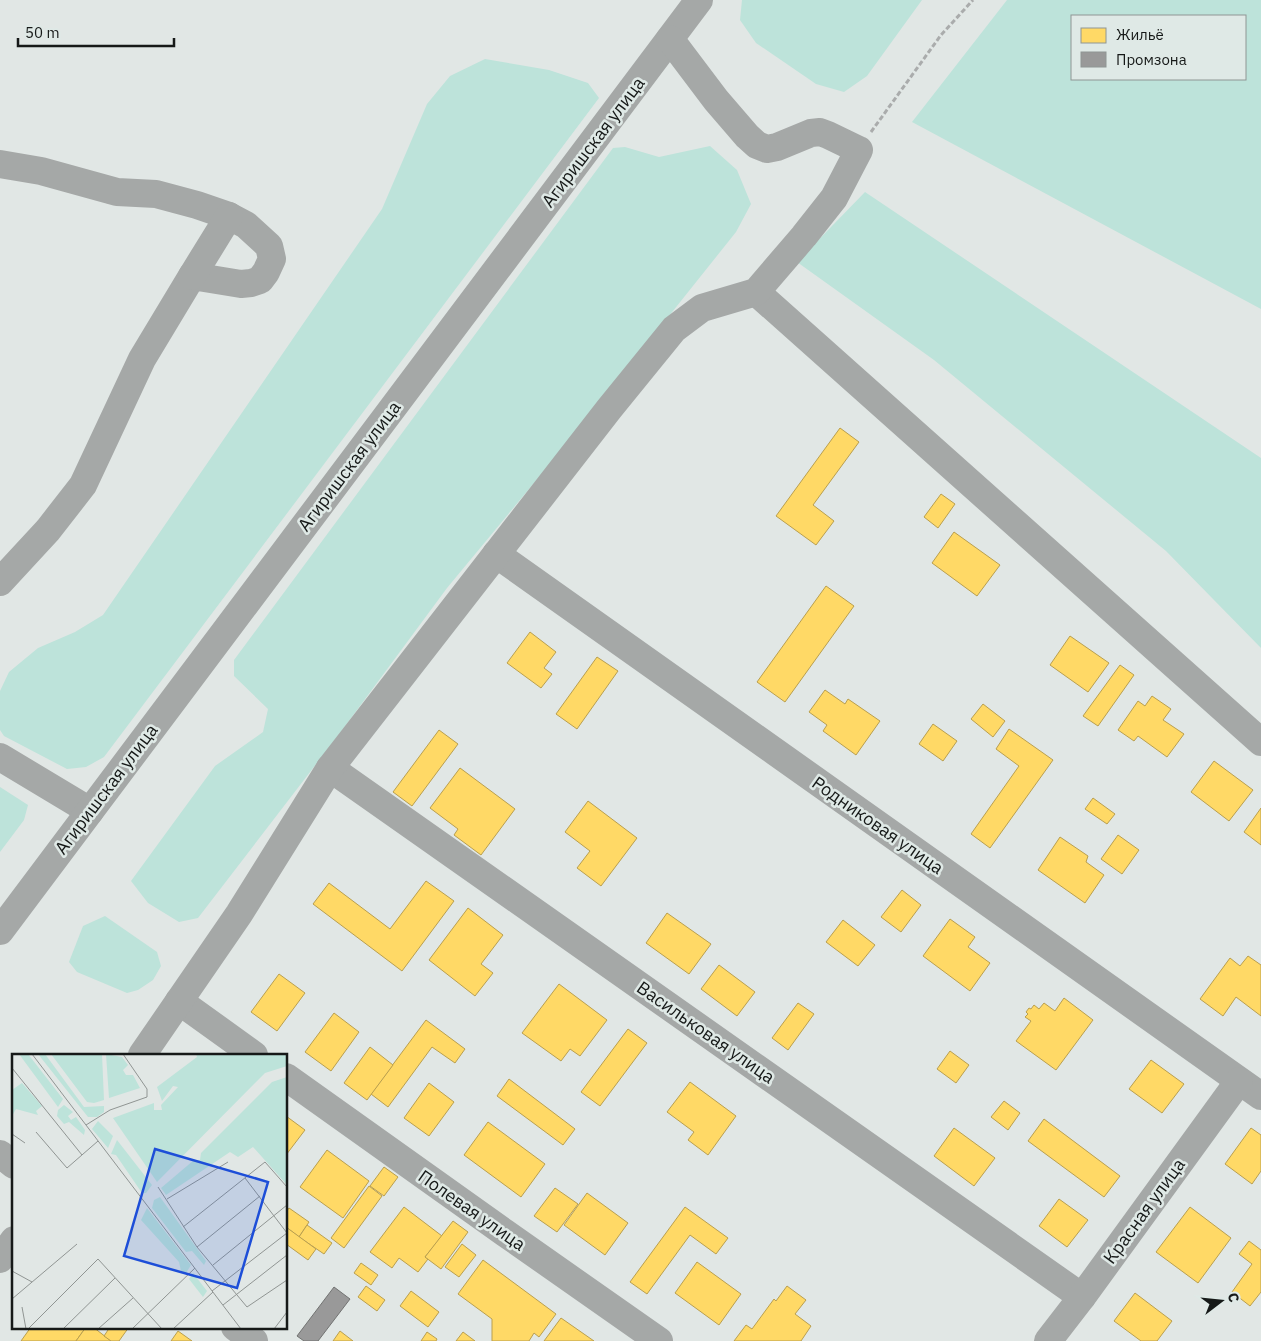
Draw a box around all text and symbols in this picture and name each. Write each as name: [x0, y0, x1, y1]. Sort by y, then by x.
scale bar: [18, 15, 174, 47]
legend: [1071, 15, 1246, 80]
text: 50 m: [25, 23, 60, 42]
text: Жильё: [1116, 25, 1164, 44]
text: Промзона: [1116, 50, 1187, 69]
street label: Агиришская улица: [536, 72, 650, 212]
street label: Агиришская улица: [292, 396, 406, 536]
street label: Агиришская улица: [49, 719, 163, 859]
street label: Родниковая улица: [808, 771, 949, 879]
street label: Васильковая улица: [632, 976, 780, 1089]
inset map: [12, 1054, 288, 1328]
street label: Красная улица: [1098, 1153, 1190, 1268]
street label: Полевая улица: [414, 1164, 530, 1256]
north arrow: [1196, 1276, 1246, 1326]
text: С: [1224, 1291, 1243, 1304]

